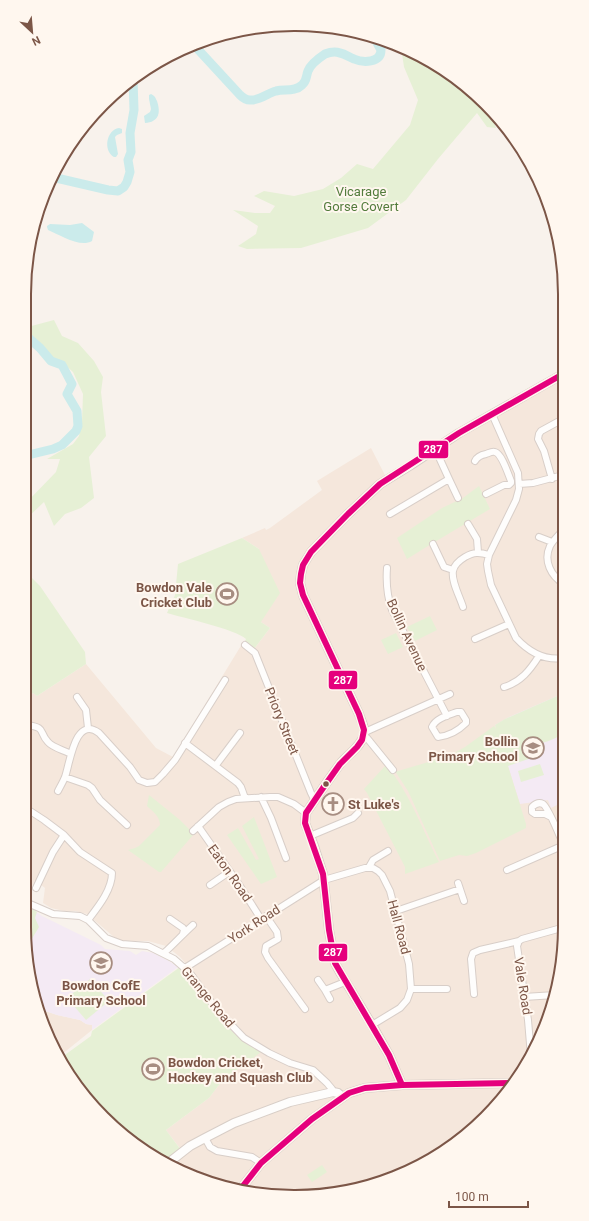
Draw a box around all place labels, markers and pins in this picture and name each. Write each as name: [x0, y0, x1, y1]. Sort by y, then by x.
place label: Bowdon Vale Cricket Club: [136, 580, 212, 610]
sports icon: Bowdon Vale Cricket Club: [214, 581, 240, 607]
place label: Bollin Primary School: [428, 734, 518, 764]
school or university icon: Bollin Primary School: [520, 735, 546, 761]
unlabelled marker: [321, 779, 331, 789]
church icon: St Luke's: [320, 791, 346, 817]
place label: St Luke's: [348, 797, 400, 812]
school or university icon: Bowdon CofE Primary School: [88, 950, 114, 976]
place label: Bowdon CofE Primary School: [56, 978, 146, 1008]
place label: Bowdon Cricket, Hockey and Squash Club: [168, 1055, 313, 1085]
sports icon: Bowdon Cricket, Hockey and Squash Club: [140, 1056, 166, 1082]

